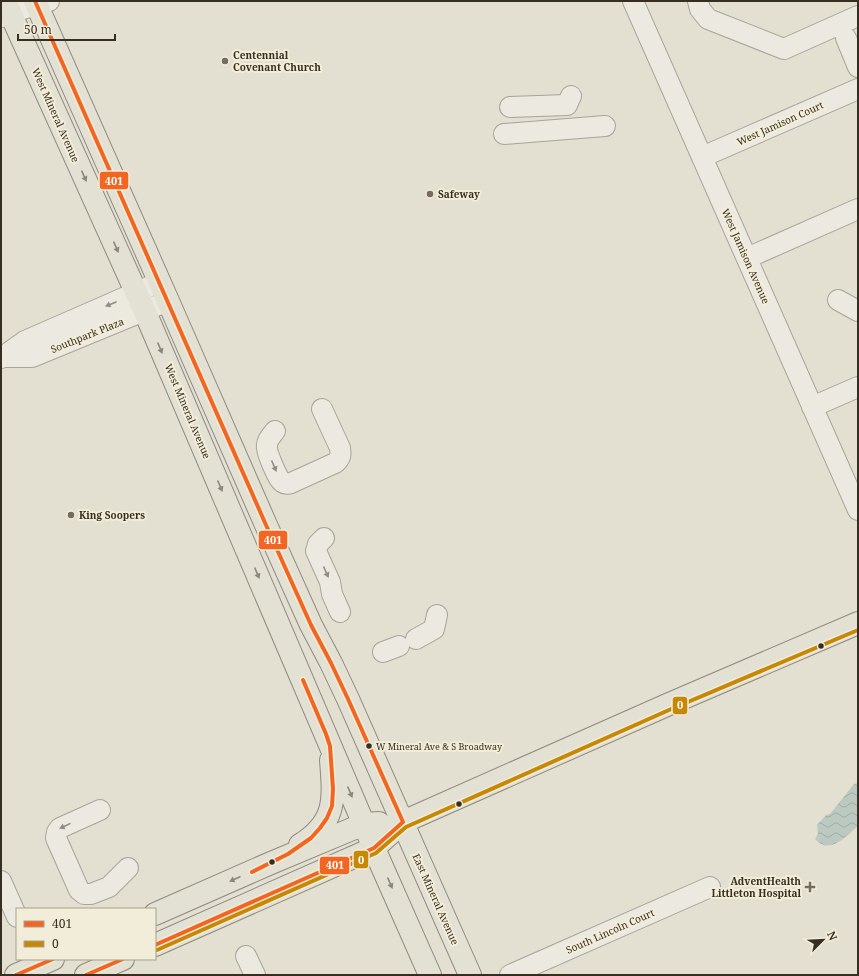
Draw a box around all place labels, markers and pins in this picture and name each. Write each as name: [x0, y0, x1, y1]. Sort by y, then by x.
place label: Centennial Covenant Church: [233, 48, 321, 74]
marker: Centennial Covenant Church: [220, 56, 230, 66]
place label: Safeway: [438, 187, 480, 201]
marker: Safeway: [425, 189, 435, 199]
place label: King Soopers: [79, 508, 145, 522]
marker: King Soopers: [66, 510, 76, 520]
unlabelled marker: [816, 641, 826, 651]
place label: W Mineral Ave & S Broadway: [376, 740, 503, 753]
marker: W Mineral Ave & S Broadway: [364, 741, 374, 751]
unlabelled marker: [454, 799, 464, 809]
unlabelled marker: [267, 857, 277, 867]
place label: AdventHealth Littleton Hospital: [711, 874, 801, 900]
marker: AdventHealth Littleton Hospital: [804, 881, 816, 893]

